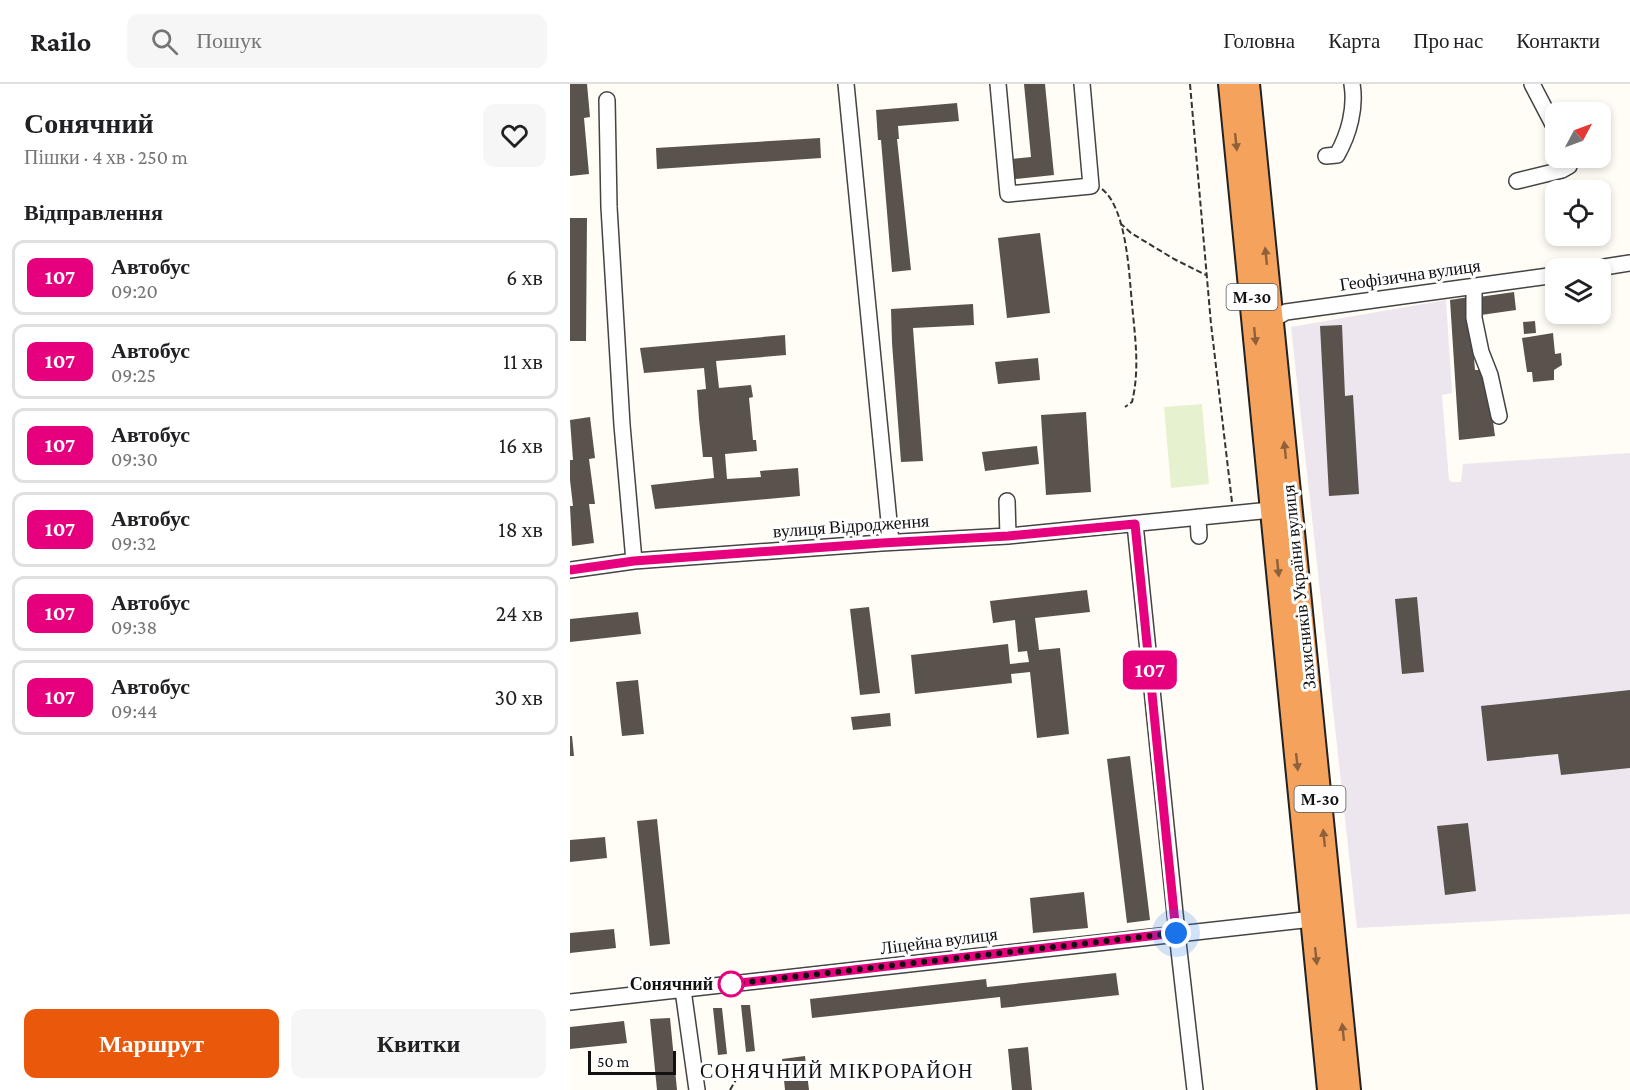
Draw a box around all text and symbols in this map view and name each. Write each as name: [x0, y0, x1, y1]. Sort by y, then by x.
search box: [127, 14, 547, 68]
icon: search: [148, 25, 181, 58]
text: Railo: [30, 26, 91, 57]
text: Пошук: [196, 28, 262, 53]
text: Головна: [1223, 29, 1295, 53]
text: Карта: [1328, 29, 1380, 53]
text: Про нас: [1413, 29, 1483, 53]
text: Контакти: [1516, 29, 1600, 53]
north arrow: [1545, 102, 1611, 168]
map controls: [1545, 102, 1611, 324]
button: heart: [483, 104, 546, 167]
text: Сонячний: [24, 108, 154, 139]
one-way arrow: [1231, 133, 1241, 152]
text: Пішки · 4 хв · 250 m: [24, 146, 188, 168]
button: locate: [1545, 180, 1611, 246]
text: Відправлення: [24, 200, 163, 225]
one-way arrow: [1261, 246, 1271, 265]
text: Автобус: [111, 254, 190, 279]
street label: Геофізична вулиця: [1338, 255, 1482, 295]
button: layers: [1545, 258, 1611, 324]
text: 107: [45, 265, 75, 289]
text: 6 хв: [506, 265, 543, 290]
text: 09:20: [111, 280, 158, 302]
road number: М-30: [1226, 284, 1278, 310]
one-way arrow: [1251, 327, 1260, 346]
text: Автобус: [111, 338, 190, 363]
text: 107: [45, 349, 75, 373]
text: 11 хв: [503, 349, 543, 374]
text: 09:25: [111, 364, 156, 386]
text: Автобус: [111, 422, 190, 447]
text: 107: [45, 433, 75, 457]
text: 16 хв: [499, 433, 543, 458]
one-way arrow: [1280, 440, 1290, 459]
text: 09:30: [111, 448, 158, 470]
street label: Захисників України вулиця: [1278, 484, 1320, 690]
text: Автобус: [111, 506, 190, 531]
street label: вулиця Відродження: [772, 511, 930, 541]
text: 107: [45, 517, 75, 541]
text: 18 хв: [498, 517, 543, 542]
text: 09:32: [111, 532, 156, 554]
one-way arrow: [1273, 558, 1283, 577]
text: Автобус: [111, 590, 190, 615]
text: 107: [45, 601, 75, 625]
text: 24 хв: [496, 601, 543, 626]
text: 09:38: [111, 616, 157, 638]
line badge: 107: [1116, 650, 1184, 690]
text: 107: [1135, 658, 1165, 682]
text: Автобус: [111, 674, 190, 699]
text: 107: [45, 685, 75, 709]
text: 30 хв: [495, 685, 543, 710]
text: 09:44: [111, 700, 157, 722]
one-way arrow: [1292, 752, 1302, 771]
road number: М-30: [1294, 786, 1346, 812]
one-way arrow: [1319, 828, 1329, 847]
your location: [1161, 918, 1191, 948]
street label: Ліцейна вулиця: [879, 924, 999, 958]
one-way arrow: [1311, 946, 1321, 965]
marker: Сонячний: [718, 971, 744, 997]
place label: Сонячний: [630, 974, 713, 994]
button: Маршрут: [24, 1009, 279, 1078]
button: Квитки: [291, 1009, 546, 1078]
one-way arrow: [1338, 1022, 1348, 1041]
scale bar: [588, 1048, 676, 1076]
text: 50 m: [597, 1053, 629, 1070]
district label: СОНЯЧНИЙ МІКРОРАЙОН: [700, 1060, 974, 1082]

